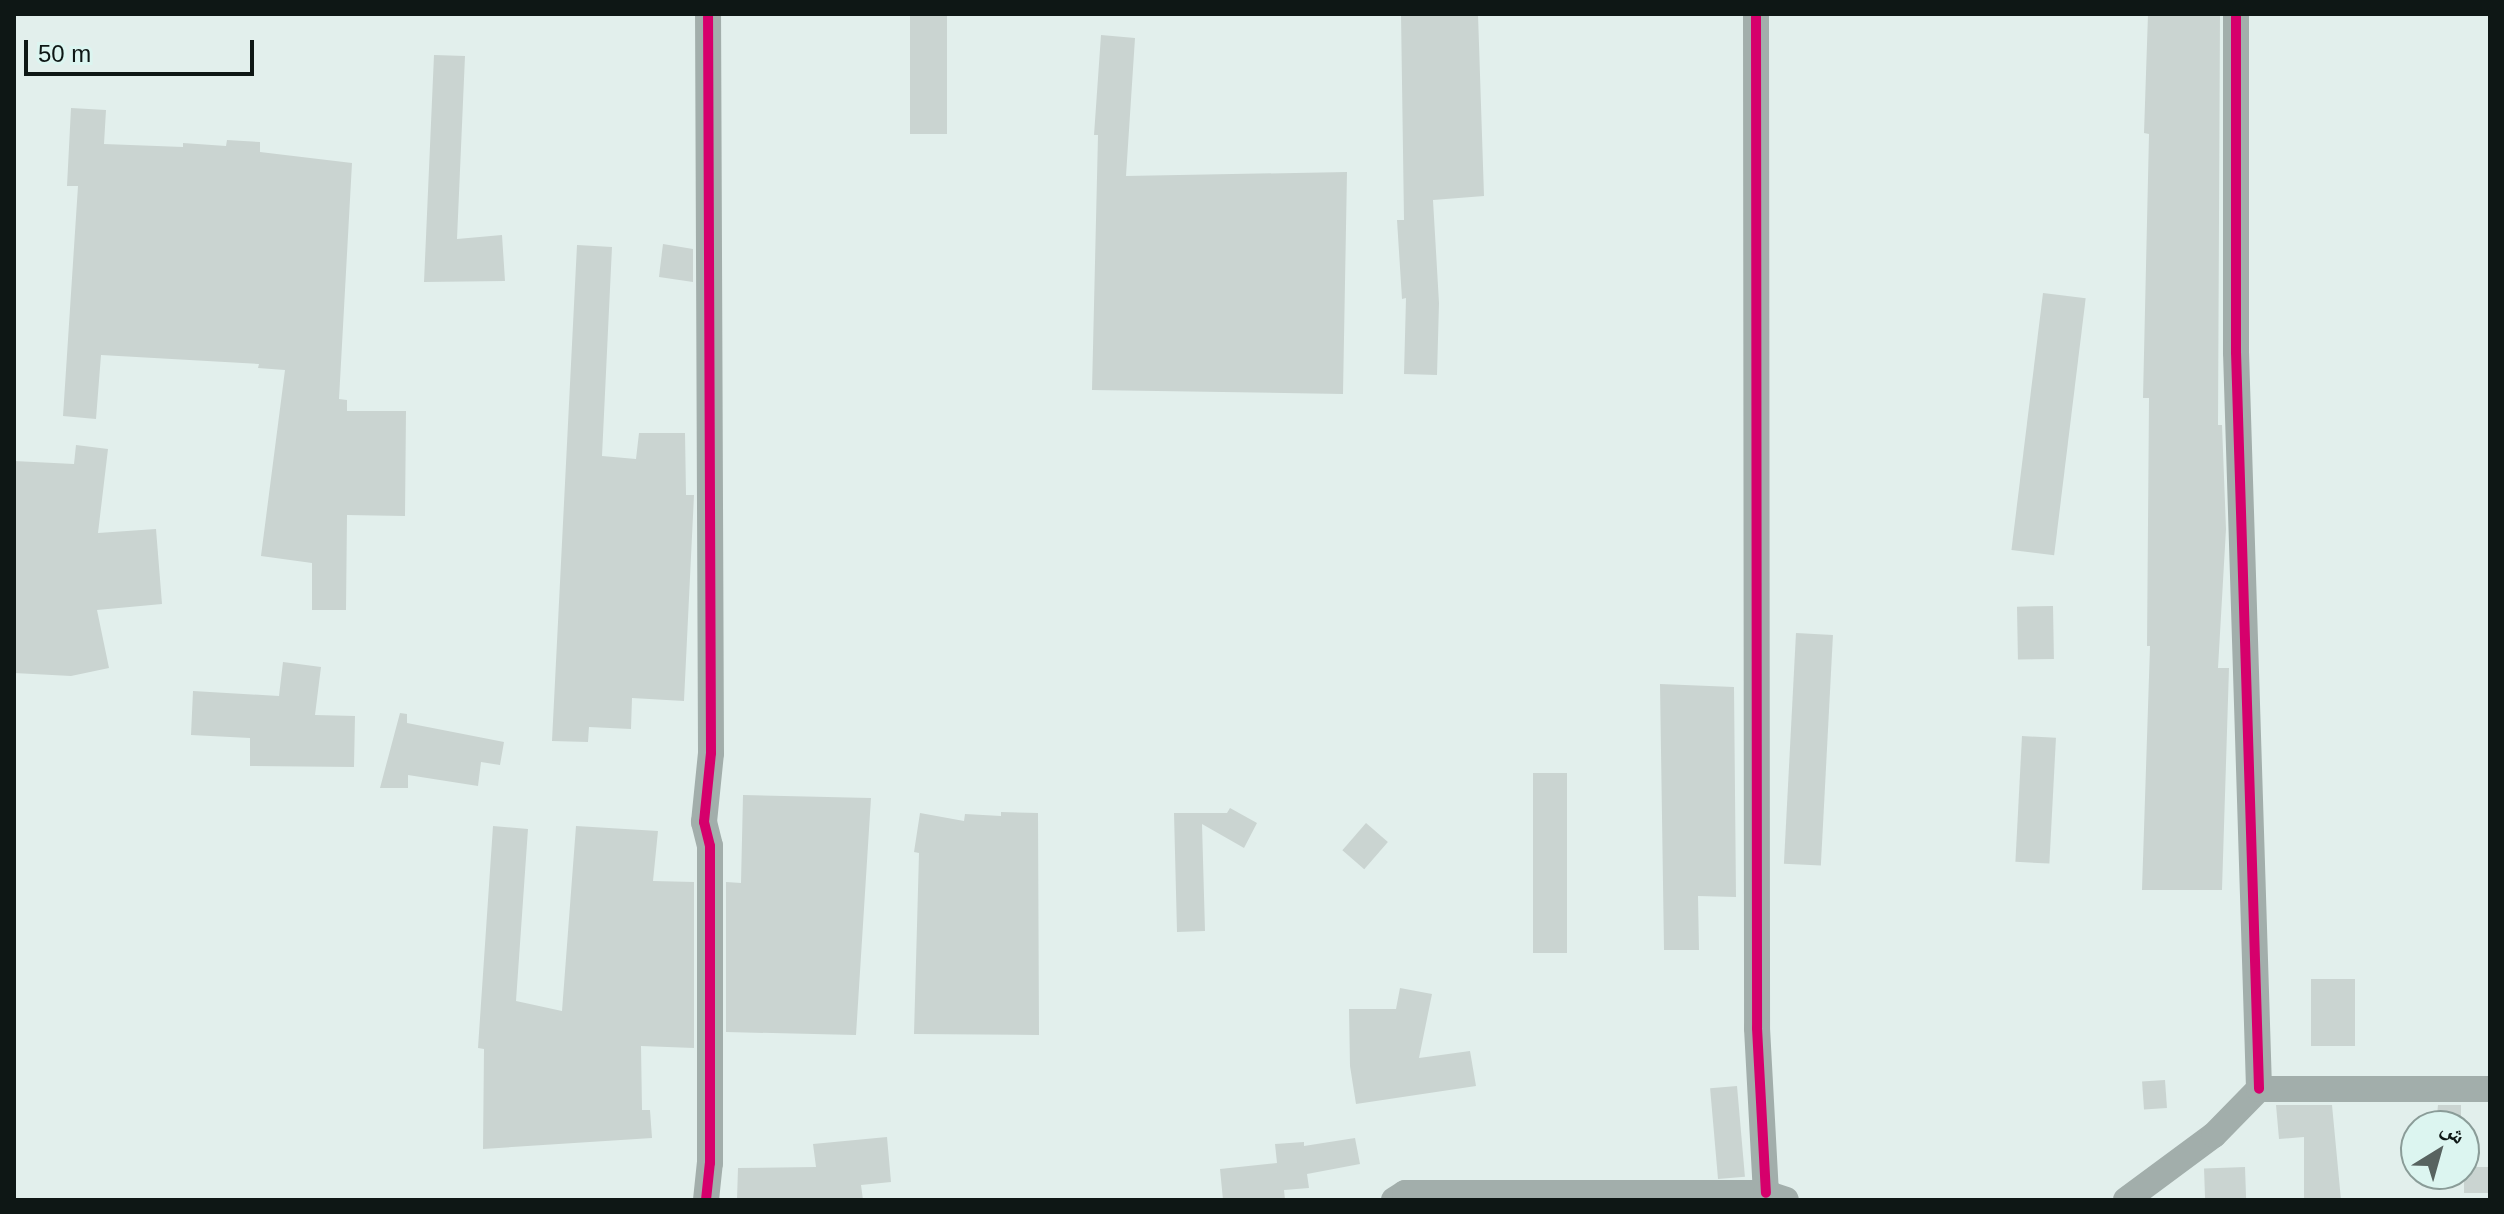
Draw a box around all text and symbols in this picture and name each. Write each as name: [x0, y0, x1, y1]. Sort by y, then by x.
scale bar: [28, 24, 258, 74]
text: 50 m: [38, 40, 91, 67]
north arrow: [2400, 1110, 2480, 1190]
text: ش: [2437, 1115, 2470, 1149]

